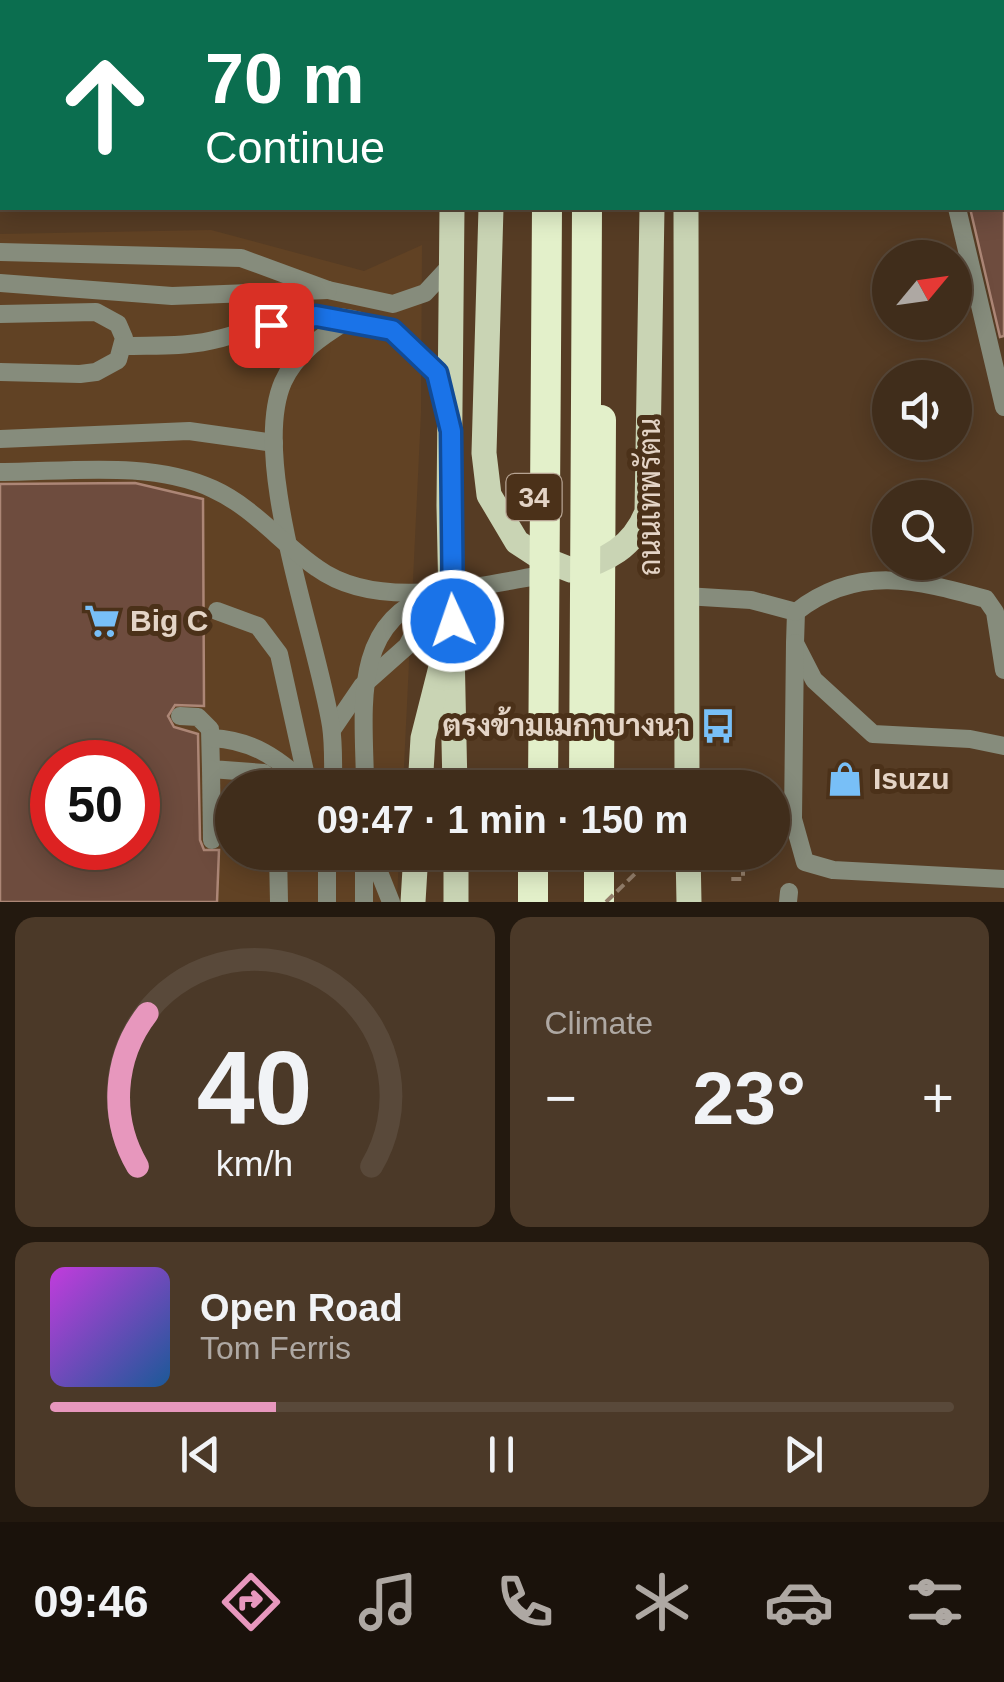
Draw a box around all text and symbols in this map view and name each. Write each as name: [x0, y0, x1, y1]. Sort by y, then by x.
icon: ahead: [40, 40, 170, 170]
text: 70 m: [205, 40, 365, 118]
text: Continue: [205, 122, 385, 173]
north arrow: [872, 240, 972, 340]
map controls: [872, 240, 972, 580]
pin: [229, 283, 314, 368]
icon: arrive: [244, 298, 299, 353]
button: sound: [872, 360, 972, 460]
street label: ถนนเทพรัตน: [631, 418, 666, 576]
road number: 34: [506, 474, 562, 520]
button: search: [872, 480, 972, 580]
position arrow: [401, 569, 505, 673]
supermarket icon: Big C: [83, 602, 121, 640]
place label: Big C: [130, 604, 208, 637]
place label: ตรงข้ามเมกาบางนา: [443, 706, 690, 742]
bus stop icon: ตรงข้ามเมกาบางนา: [699, 707, 737, 745]
speed limit sign: 50: [30, 740, 160, 870]
shop icon: Isuzu: [826, 760, 864, 798]
place label: Isuzu: [873, 762, 950, 795]
text: 09:47 · 1 min · 150 m: [317, 799, 688, 841]
text: Climate: [545, 1005, 653, 1041]
text: 40: [197, 1030, 313, 1146]
text: 23°: [693, 1056, 806, 1140]
text: −: [545, 1067, 577, 1129]
text: +: [922, 1067, 954, 1129]
text: km/h: [216, 1144, 293, 1184]
text: Open Road: [200, 1287, 403, 1329]
text: Tom Ferris: [200, 1330, 351, 1366]
icon: previous: [173, 1427, 228, 1482]
icon: pause: [474, 1427, 529, 1482]
icon: next: [776, 1427, 831, 1482]
icon: directions: [216, 1567, 286, 1637]
icon: music: [353, 1567, 423, 1637]
icon: phone: [490, 1567, 560, 1637]
icon: climate: [627, 1567, 697, 1637]
icon: car: [764, 1567, 834, 1637]
icon: filters: [900, 1567, 970, 1637]
text: 09:46: [33, 1576, 149, 1627]

